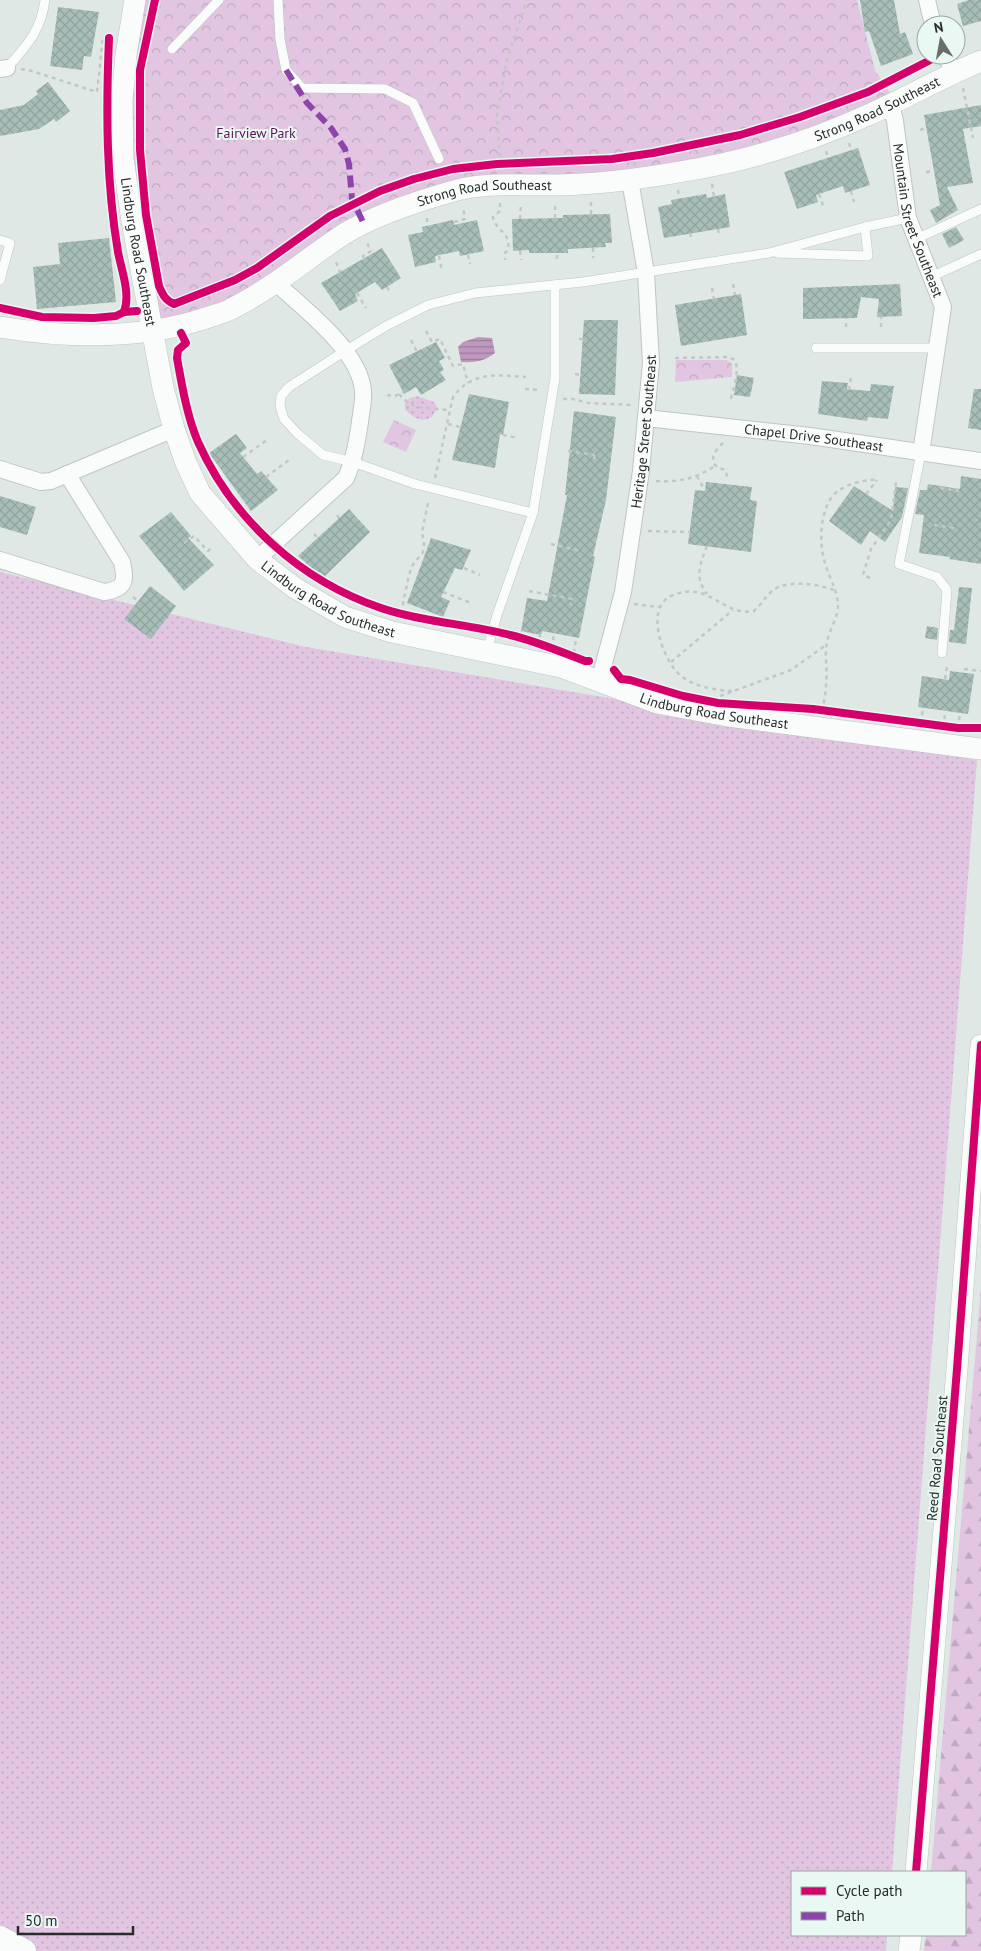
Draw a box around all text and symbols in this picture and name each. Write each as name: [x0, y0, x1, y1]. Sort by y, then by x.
north arrow: [916, 15, 966, 65]
text: N: [932, 18, 945, 37]
street label: Strong Road Southeast: [812, 72, 943, 145]
park label: Fairview Park: [216, 124, 296, 142]
street label: Mountain Street Southeast: [889, 142, 947, 300]
street label: Lindburg Road Southeast: [117, 176, 160, 328]
street label: Strong Road Southeast: [415, 176, 552, 210]
street label: Heritage Street Southeast: [627, 354, 660, 510]
street label: Chapel Drive Southeast: [743, 420, 885, 456]
street label: Lindburg Road Southeast: [258, 556, 397, 641]
street label: Lindburg Road Southeast: [637, 688, 790, 733]
street label: Reed Road Southeast: [923, 1394, 951, 1522]
legend: [791, 1871, 966, 1936]
text: Cycle path: [836, 1881, 902, 1900]
scale bar: [18, 1904, 132, 1936]
text: Path: [836, 1906, 865, 1925]
text: 50 m: [25, 1911, 58, 1930]

